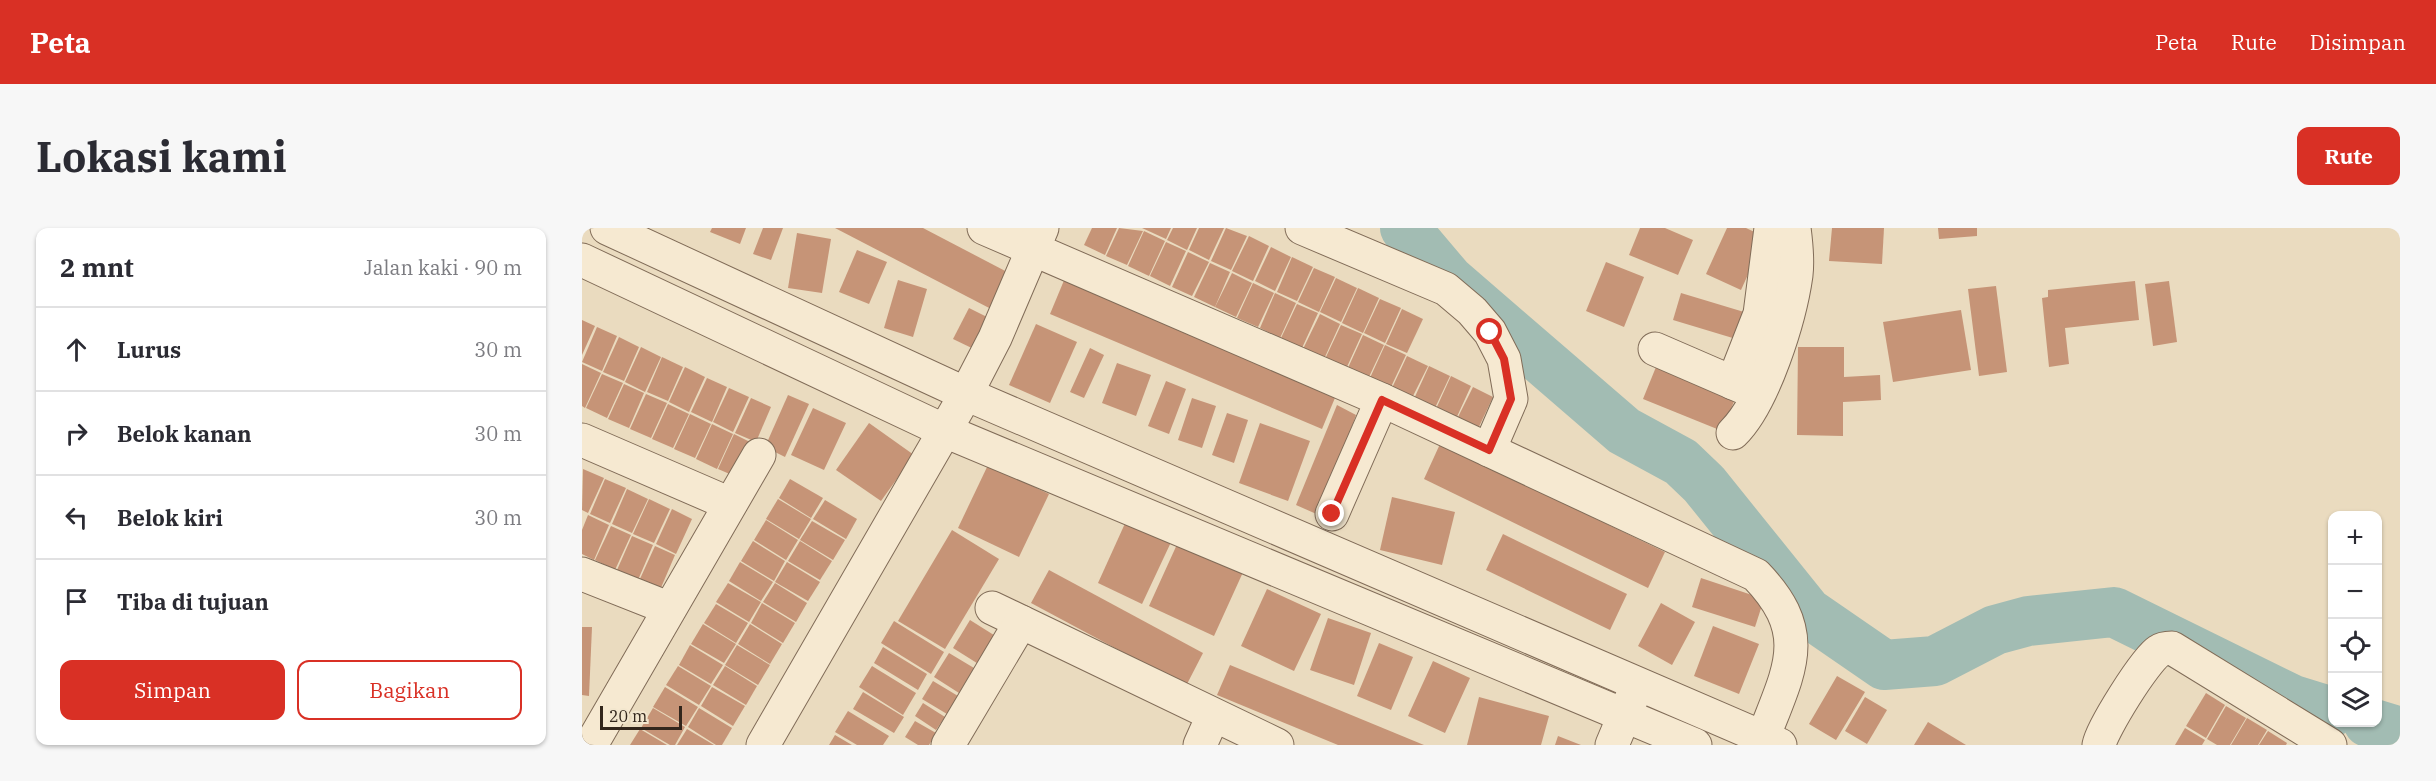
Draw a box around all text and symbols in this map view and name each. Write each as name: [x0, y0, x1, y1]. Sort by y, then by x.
text: Peta: [30, 24, 91, 61]
text: Peta: [2155, 28, 2198, 56]
text: Rute: [2231, 28, 2277, 56]
text: Disimpan: [2310, 28, 2406, 56]
button: Rute: [2297, 127, 2400, 185]
text: Lokasi kami: [36, 129, 287, 184]
text: 2 mnt: [60, 250, 134, 284]
text: Jalan kaki · 90 m: [364, 254, 522, 281]
route start: [1476, 318, 1502, 344]
icon: ahead: [60, 333, 93, 366]
text: Lurus: [117, 335, 181, 364]
text: 30 m: [474, 336, 522, 363]
icon: right: [60, 417, 93, 450]
text: Belok kanan: [117, 419, 252, 448]
text: 30 m: [474, 420, 522, 447]
route end: [1318, 500, 1344, 526]
icon: left: [60, 501, 93, 534]
text: Belok kiri: [117, 503, 223, 532]
text: 30 m: [474, 504, 522, 531]
map controls: [2328, 511, 2382, 727]
button: +: [2328, 511, 2382, 565]
button: −: [2328, 565, 2382, 619]
icon: arrive: [60, 585, 93, 618]
text: Tiba di tujuan: [117, 587, 269, 616]
button: locate: [2328, 619, 2382, 673]
button: Simpan: [60, 660, 285, 720]
button: Bagikan: [297, 660, 522, 720]
button: layers: [2328, 673, 2382, 727]
scale bar: [600, 703, 682, 730]
text: 20 m: [609, 706, 647, 726]

